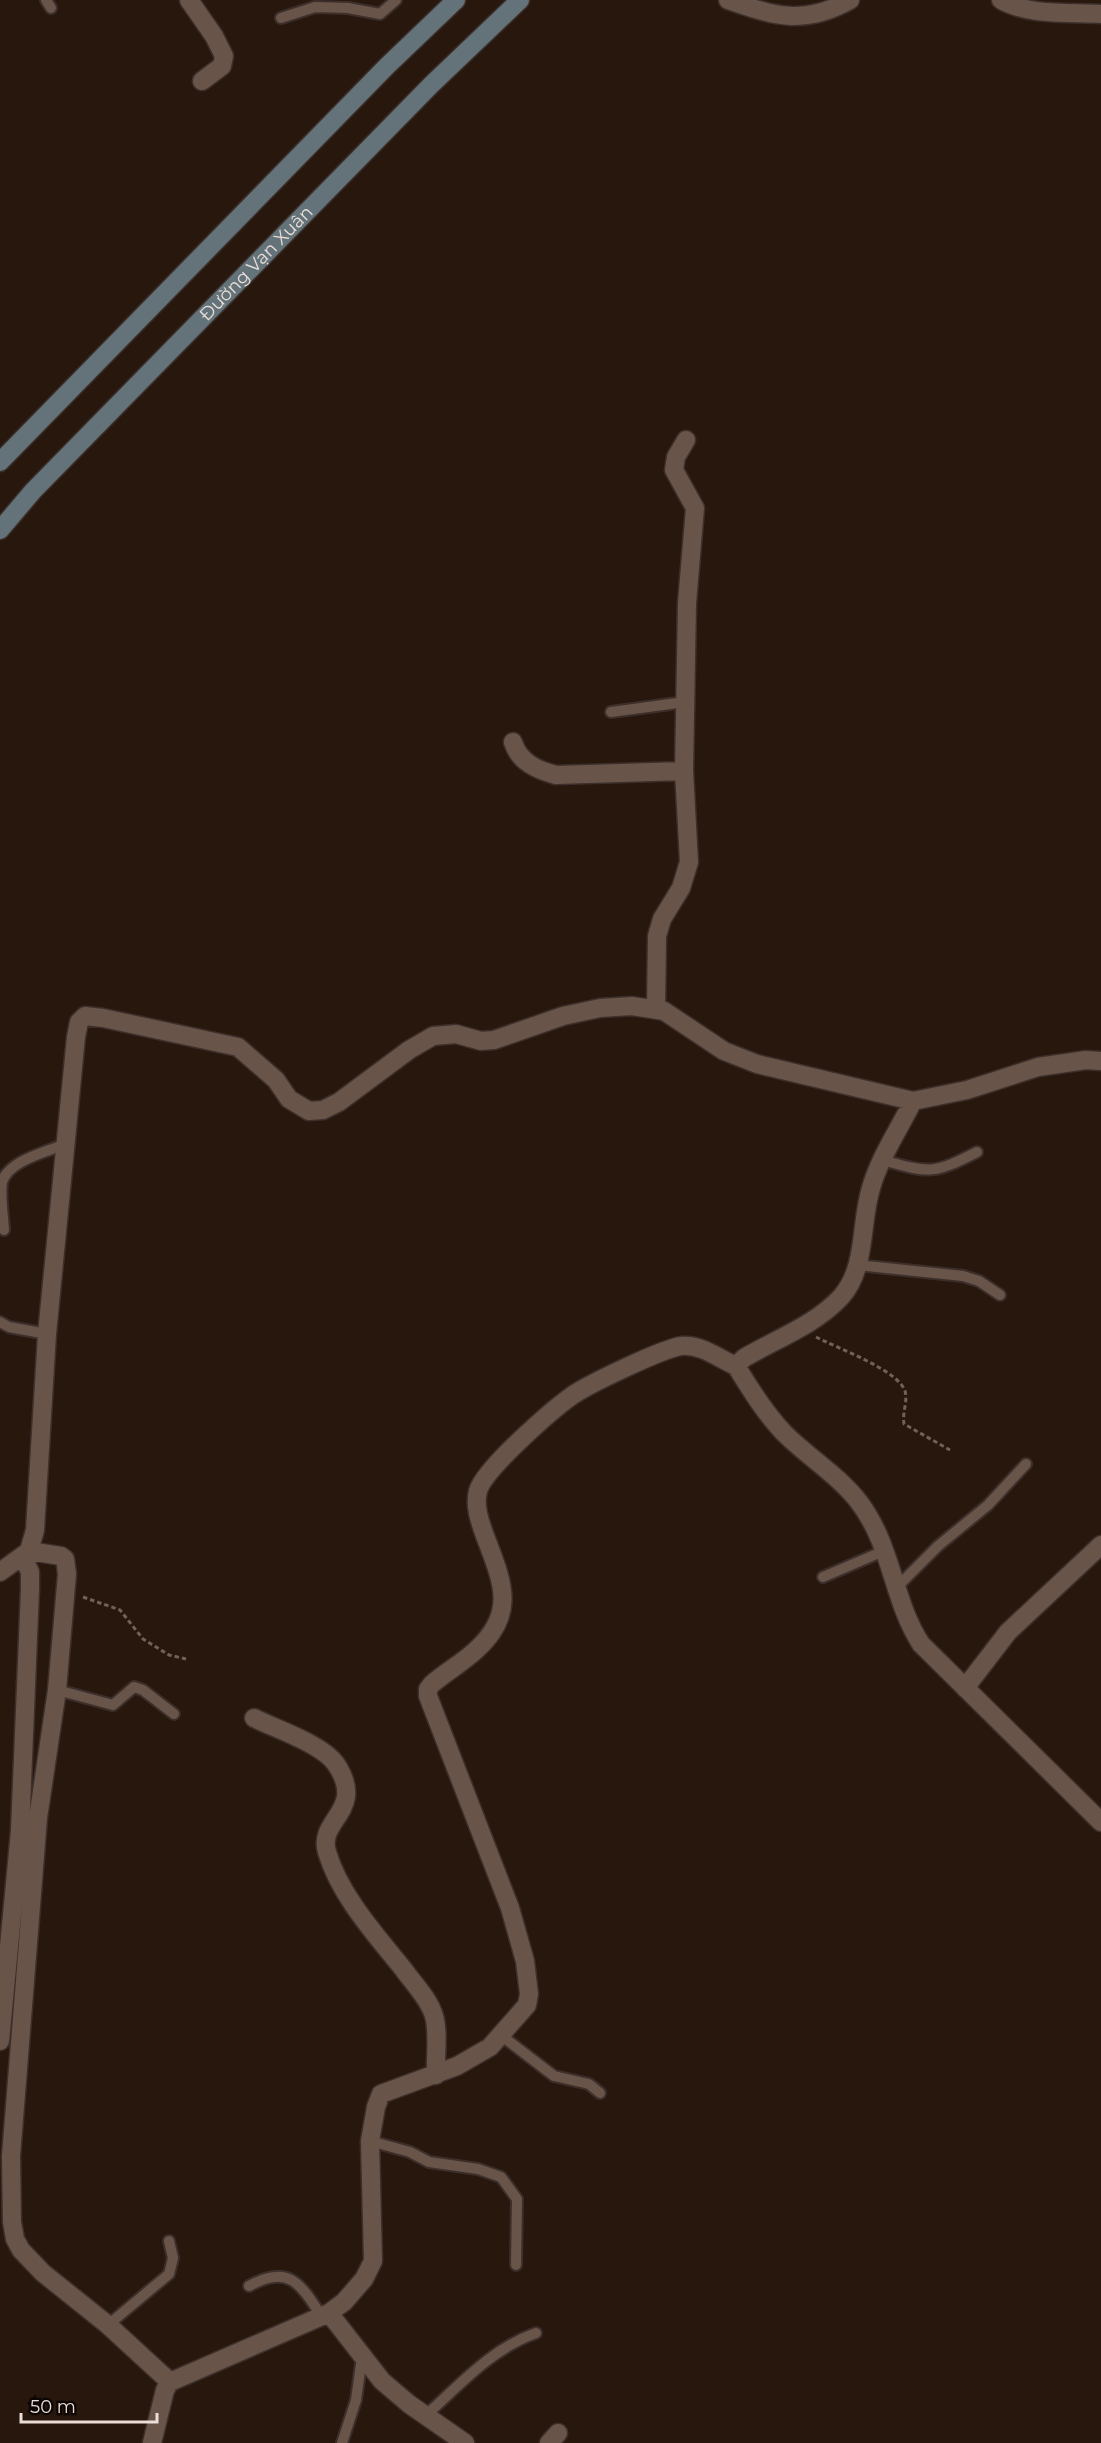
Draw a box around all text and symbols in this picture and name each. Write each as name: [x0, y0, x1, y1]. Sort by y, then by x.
street label: Đường Vạn Xuân: [195, 201, 318, 325]
scale bar: [21, 2386, 158, 2424]
text: 50 m: [30, 2396, 76, 2418]

